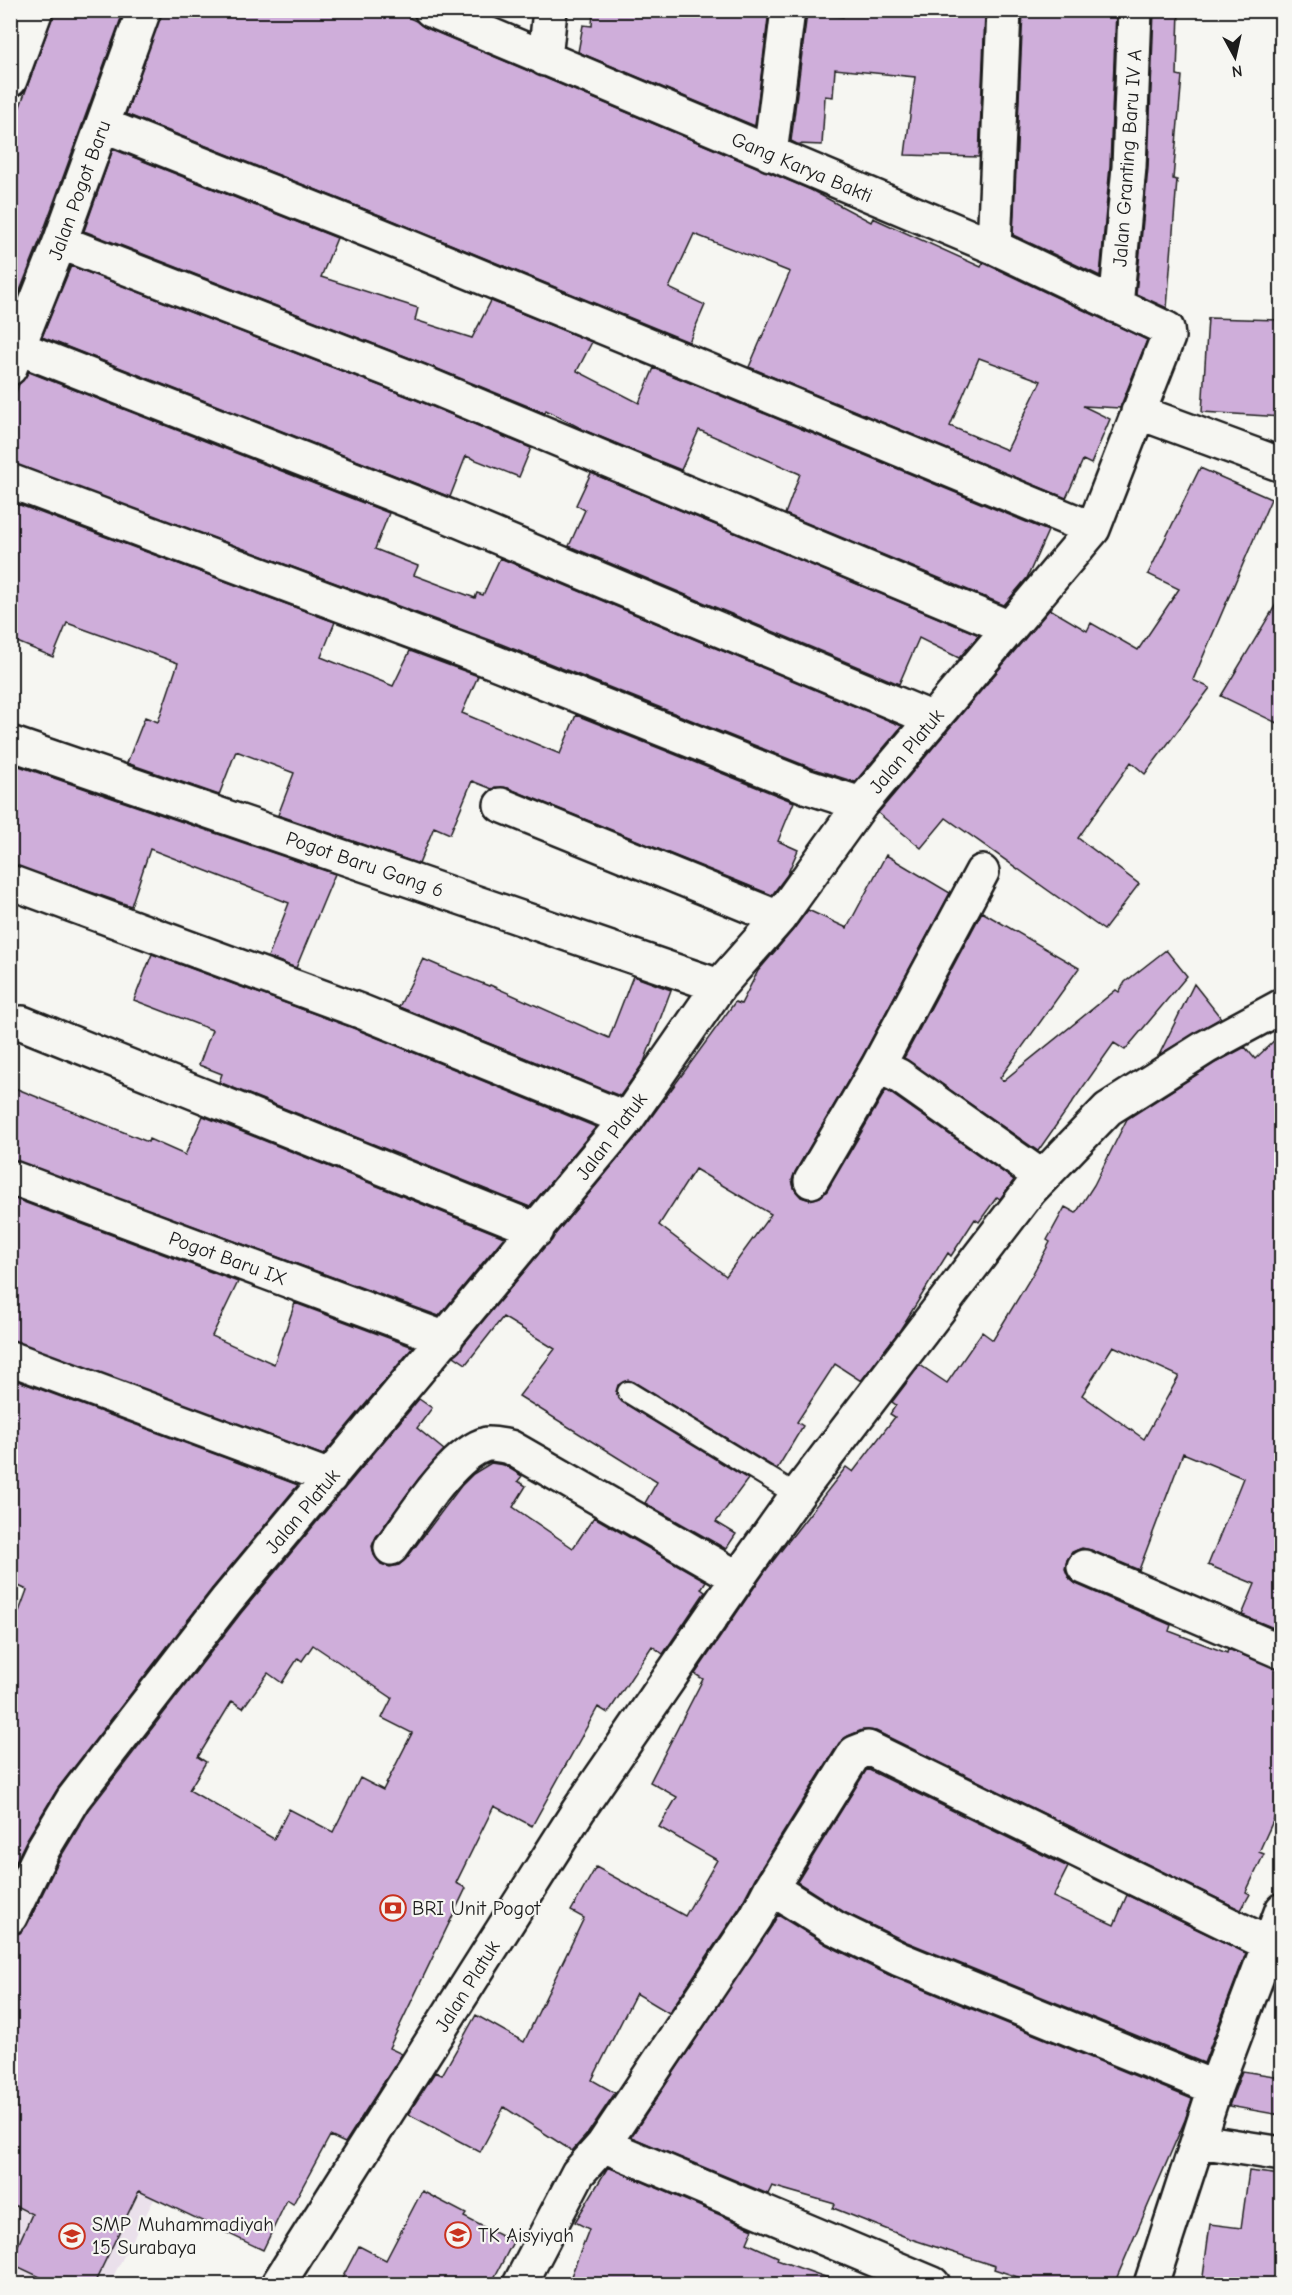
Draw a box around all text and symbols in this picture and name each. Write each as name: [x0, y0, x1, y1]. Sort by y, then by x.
north arrow: [1205, 27, 1265, 87]
street label: Jalan Granting Baru IV A: [1108, 48, 1147, 268]
text: N: [1231, 61, 1243, 81]
street label: Jalan Pogot Baru: [44, 117, 115, 263]
street label: Gang Karya Bakti: [728, 127, 876, 207]
street label: Jalan Platuk: [864, 704, 949, 798]
street label: Pogot Baru Gang 6: [283, 827, 447, 902]
street label: Jalan Platuk: [571, 1088, 652, 1185]
street label: Pogot Baru IX: [166, 1227, 290, 1290]
street label: Jalan Platuk: [260, 1464, 345, 1558]
bank icon: BRI Unit Pogot: [378, 1893, 408, 1923]
place label: BRI Unit Pogot: [412, 1897, 542, 1920]
street label: Jalan Platuk: [430, 1936, 505, 2036]
place label: SMP Muhammadiyah 15 Surabaya: [92, 2213, 274, 2259]
school or university icon: TK Aisyiyah: [443, 2220, 473, 2250]
school or university icon: SMP Muhammadiyah 15 Surabaya: [57, 2221, 87, 2251]
place label: TK Aisyiyah: [478, 2224, 574, 2247]

